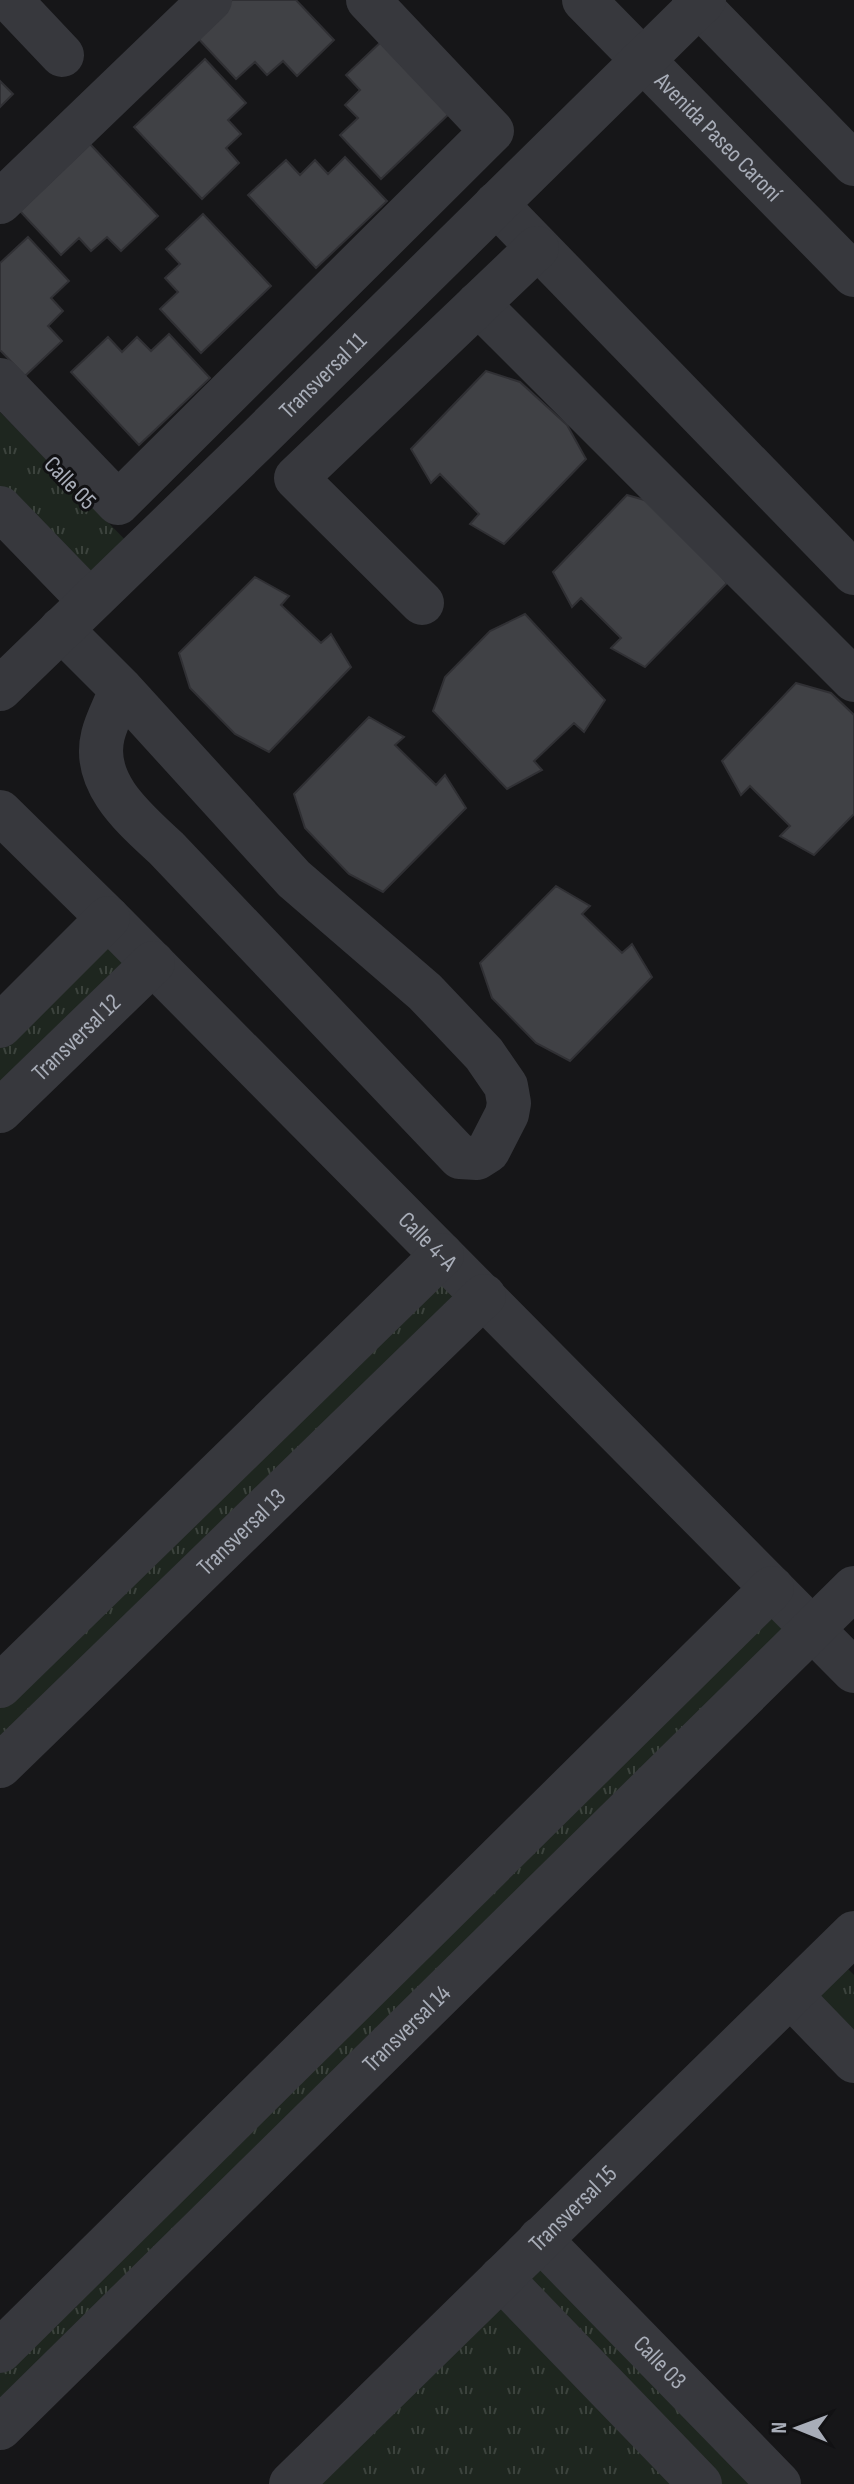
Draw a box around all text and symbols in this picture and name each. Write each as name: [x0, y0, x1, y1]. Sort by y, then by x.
street label: Avenida Paseo Caroní: [648, 66, 789, 208]
street label: Transversal 11: [273, 326, 373, 425]
street label: Calle 05: [38, 450, 102, 516]
street label: Transversal 12: [26, 988, 127, 1087]
street label: Calle 4-A: [393, 1205, 464, 1277]
street label: Transversal 13: [191, 1482, 291, 1581]
street label: Transversal 14: [356, 1979, 457, 2078]
street label: Transversal 15: [522, 2159, 623, 2258]
street label: Calle 03: [627, 2329, 693, 2395]
north arrow: [758, 2388, 838, 2468]
text: N: [766, 2422, 793, 2434]

